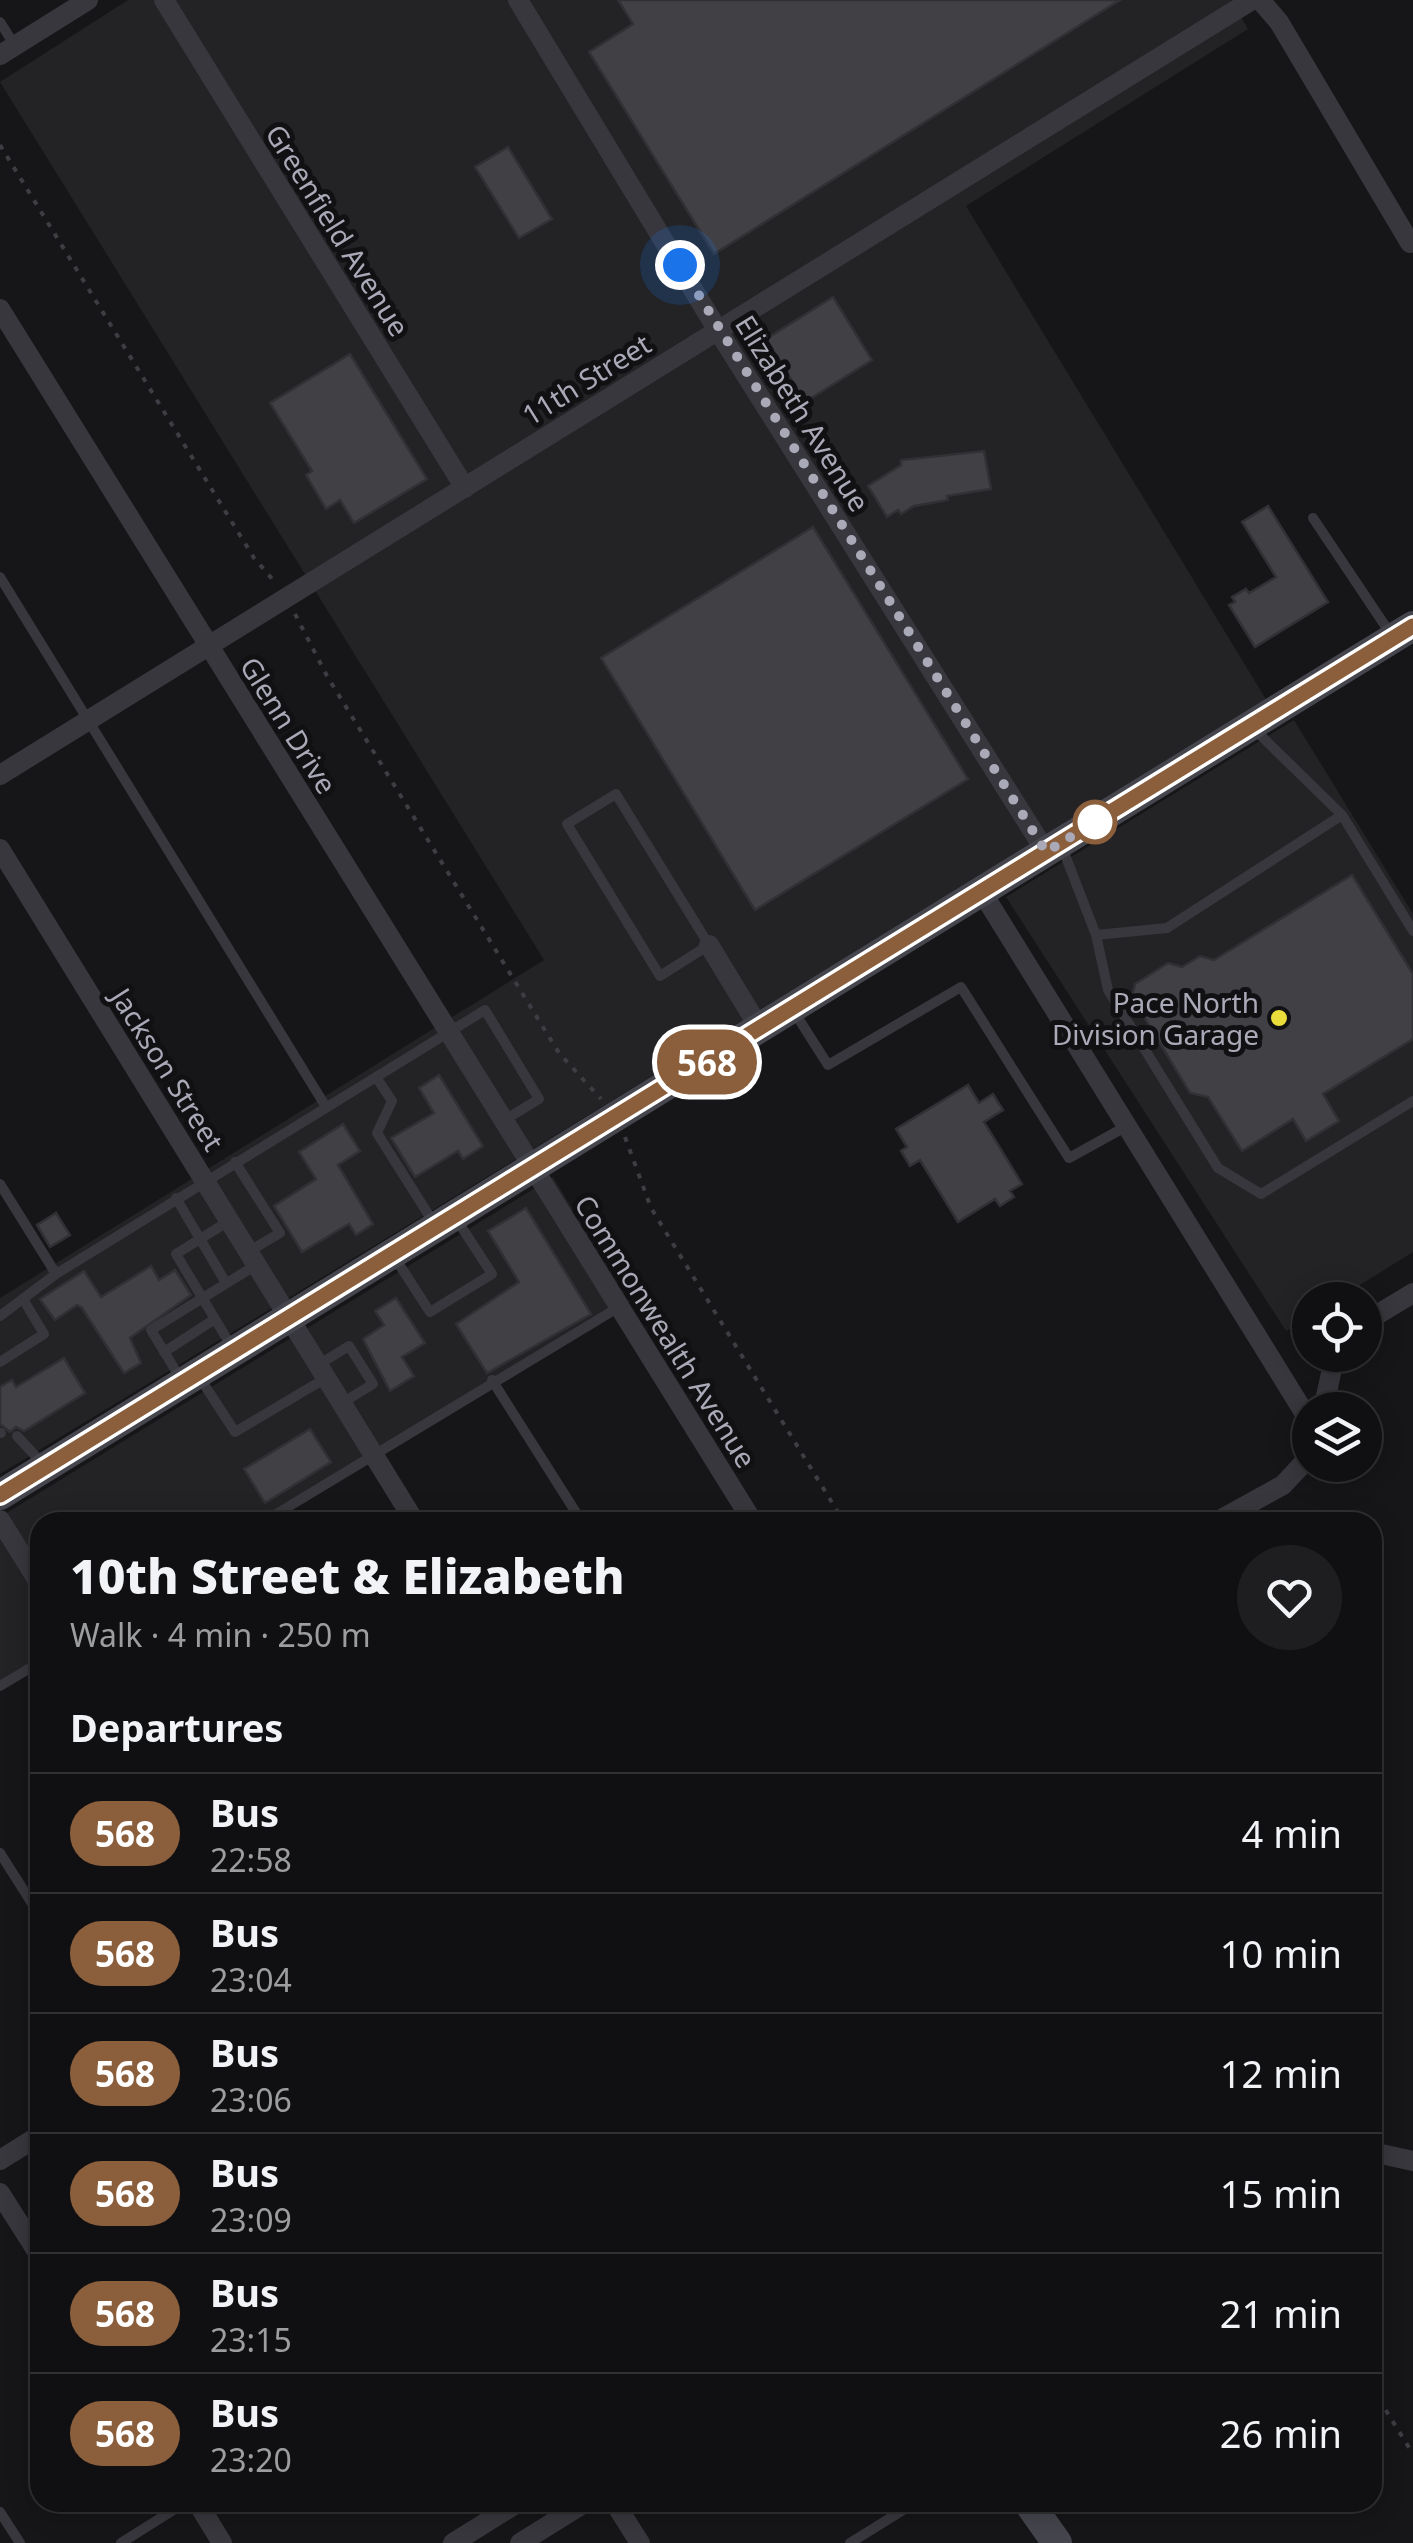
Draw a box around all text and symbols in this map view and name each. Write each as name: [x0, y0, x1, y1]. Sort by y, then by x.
street label: Greenfield Avenue: [258, 117, 418, 343]
your location: [655, 240, 705, 290]
street label: Elizabeth Avenue: [727, 308, 879, 518]
street label: 11th Street: [514, 324, 658, 434]
street label: Glenn Drive: [232, 649, 346, 801]
unlabelled marker: [1074, 801, 1116, 843]
street label: Jackson Street: [101, 978, 233, 1157]
place label: Pace North Division Garage: [1052, 983, 1259, 1053]
marker: Pace North Division Garage: [1268, 1007, 1290, 1029]
line badge: 568: [650, 1030, 764, 1094]
text: 568: [677, 1039, 737, 1086]
street label: Commonwealth Avenue: [566, 1187, 766, 1475]
map controls: [1292, 1282, 1382, 1482]
button: locate: [1292, 1282, 1382, 1372]
button: layers: [1292, 1392, 1382, 1482]
text: 10th Street & Elizabeth: [70, 1543, 625, 1608]
button: heart: [1237, 1545, 1342, 1650]
text: Walk · 4 min · 250 m: [70, 1613, 371, 1656]
text: Departures: [70, 1701, 283, 1753]
text: Bus: [210, 1786, 279, 1838]
text: 4 min: [1242, 1807, 1342, 1859]
text: 568: [95, 1810, 155, 1857]
text: 22:58: [210, 1838, 292, 1881]
text: Bus: [210, 1906, 279, 1958]
text: 10 min: [1220, 1927, 1342, 1979]
text: 568: [95, 1930, 155, 1977]
text: 23:04: [210, 1958, 292, 2001]
text: Bus: [210, 2026, 279, 2078]
text: 12 min: [1220, 2047, 1342, 2099]
text: 568: [95, 2050, 155, 2097]
text: 23:06: [210, 2078, 292, 2121]
text: Bus: [210, 2146, 279, 2198]
text: 15 min: [1220, 2167, 1342, 2219]
text: 568: [95, 2170, 155, 2217]
text: 23:09: [210, 2198, 292, 2241]
text: Bus: [210, 2266, 279, 2318]
text: 21 min: [1220, 2287, 1342, 2339]
text: 568: [95, 2290, 155, 2337]
text: 23:15: [210, 2318, 292, 2361]
text: Bus: [210, 2386, 279, 2438]
text: 26 min: [1220, 2407, 1342, 2459]
text: 568: [95, 2410, 155, 2457]
text: 23:20: [210, 2438, 292, 2481]

